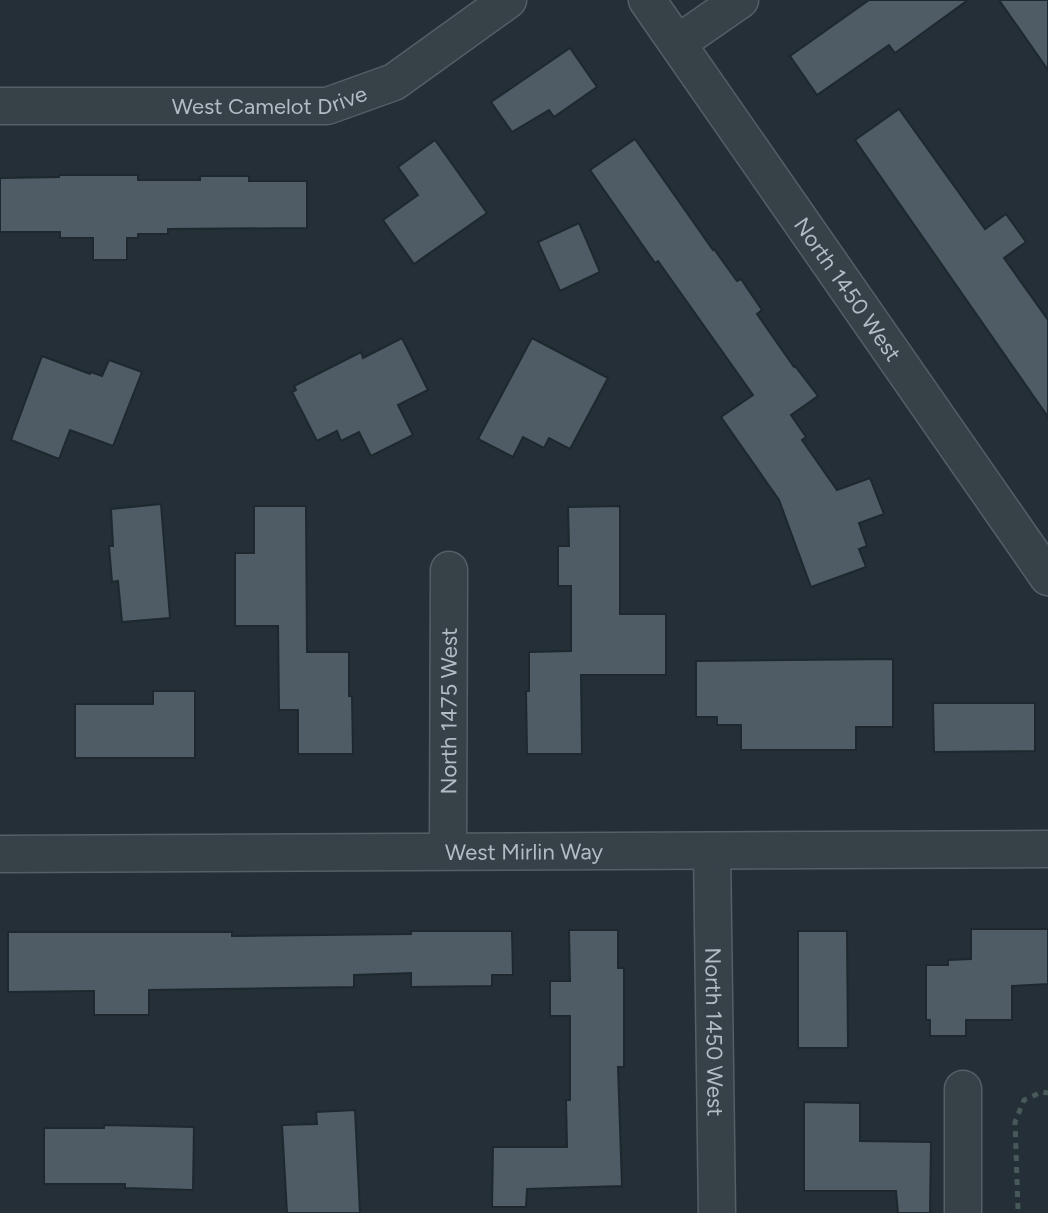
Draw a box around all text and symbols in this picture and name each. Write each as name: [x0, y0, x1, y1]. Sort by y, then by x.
street label: West Camelot Drive: [172, 80, 371, 120]
street label: North 1450 West: [788, 212, 907, 366]
street label: North 1475 West: [435, 628, 463, 794]
street label: West Mirlin Way: [445, 838, 603, 866]
street label: North 1450 West: [699, 947, 729, 1117]

